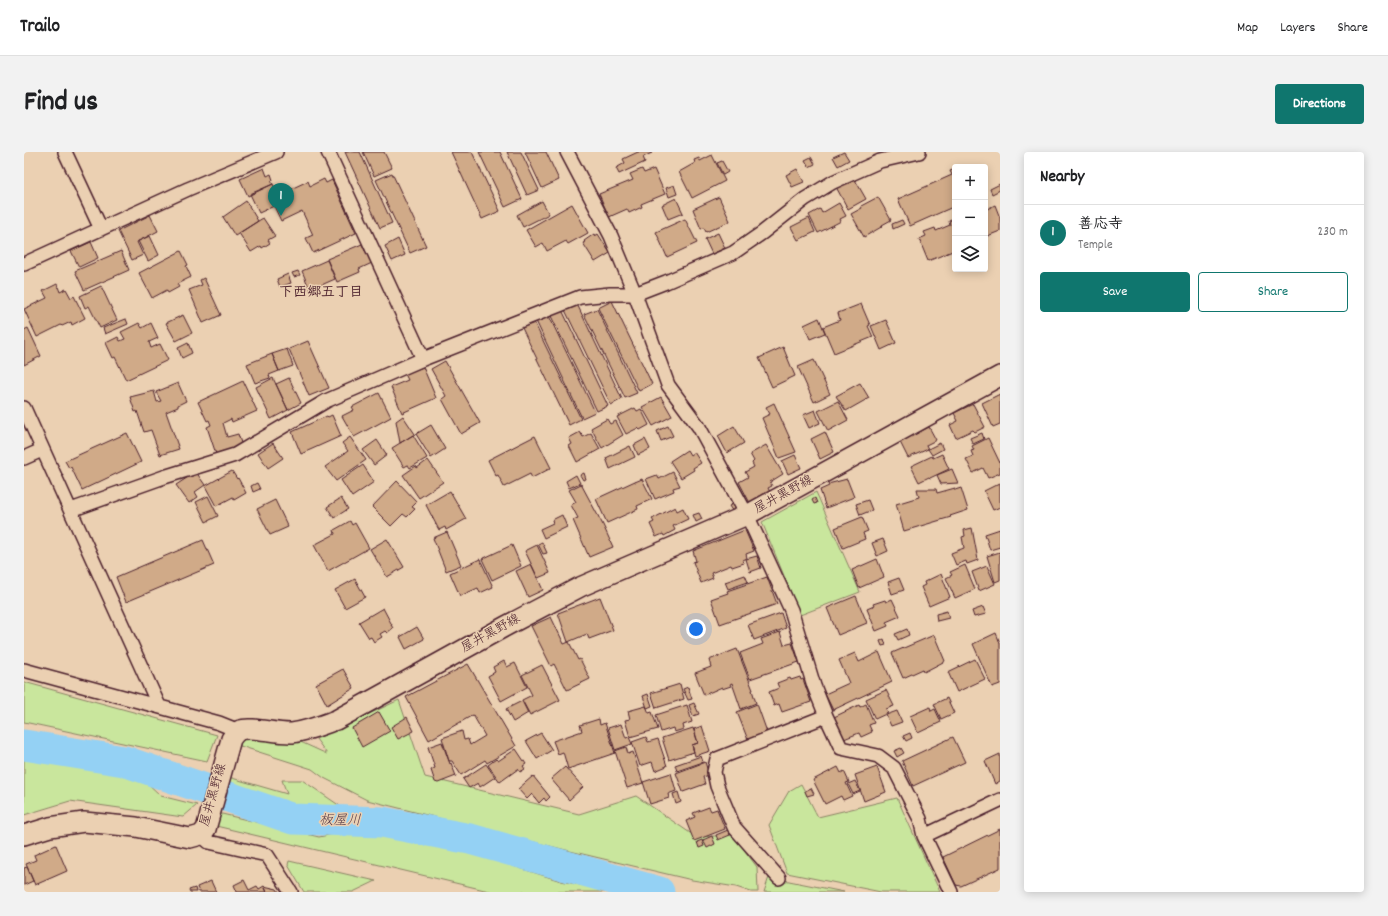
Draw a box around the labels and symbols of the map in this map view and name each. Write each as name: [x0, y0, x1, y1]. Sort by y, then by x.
pin: 1: [268, 183, 294, 216]
district label: 下西郷五丁目: [279, 283, 363, 303]
street label: 屋井黒野線: [751, 470, 818, 519]
street label: 屋井黒野線: [458, 609, 525, 658]
your location: [686, 619, 706, 639]
street label: 屋井黒野線: [196, 760, 232, 829]
water label: 板屋川: [319, 811, 361, 831]

